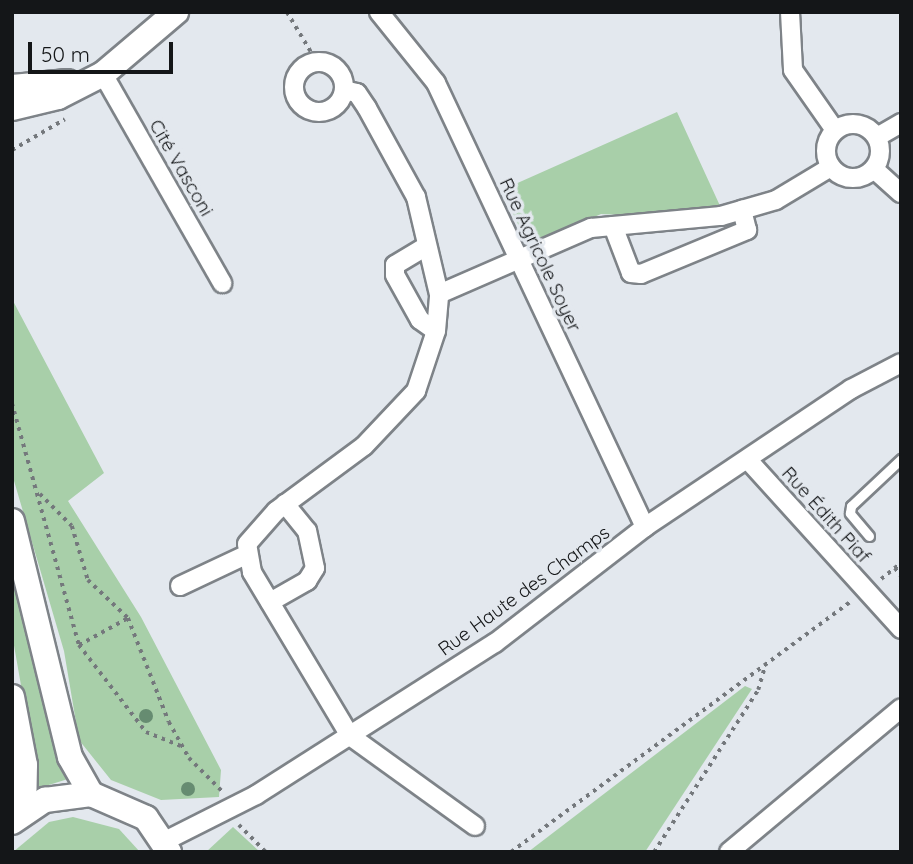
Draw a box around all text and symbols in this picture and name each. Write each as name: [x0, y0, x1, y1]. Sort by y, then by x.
scale bar: [32, 28, 177, 72]
text: 50 m: [41, 41, 90, 67]
street label: Cité Vasconi: [144, 116, 218, 220]
street label: Rue Agricole Soyer: [494, 174, 586, 336]
street label: Rue Édith Piaf: [777, 462, 875, 568]
street label: Rue Haute des Champs: [434, 521, 614, 661]

